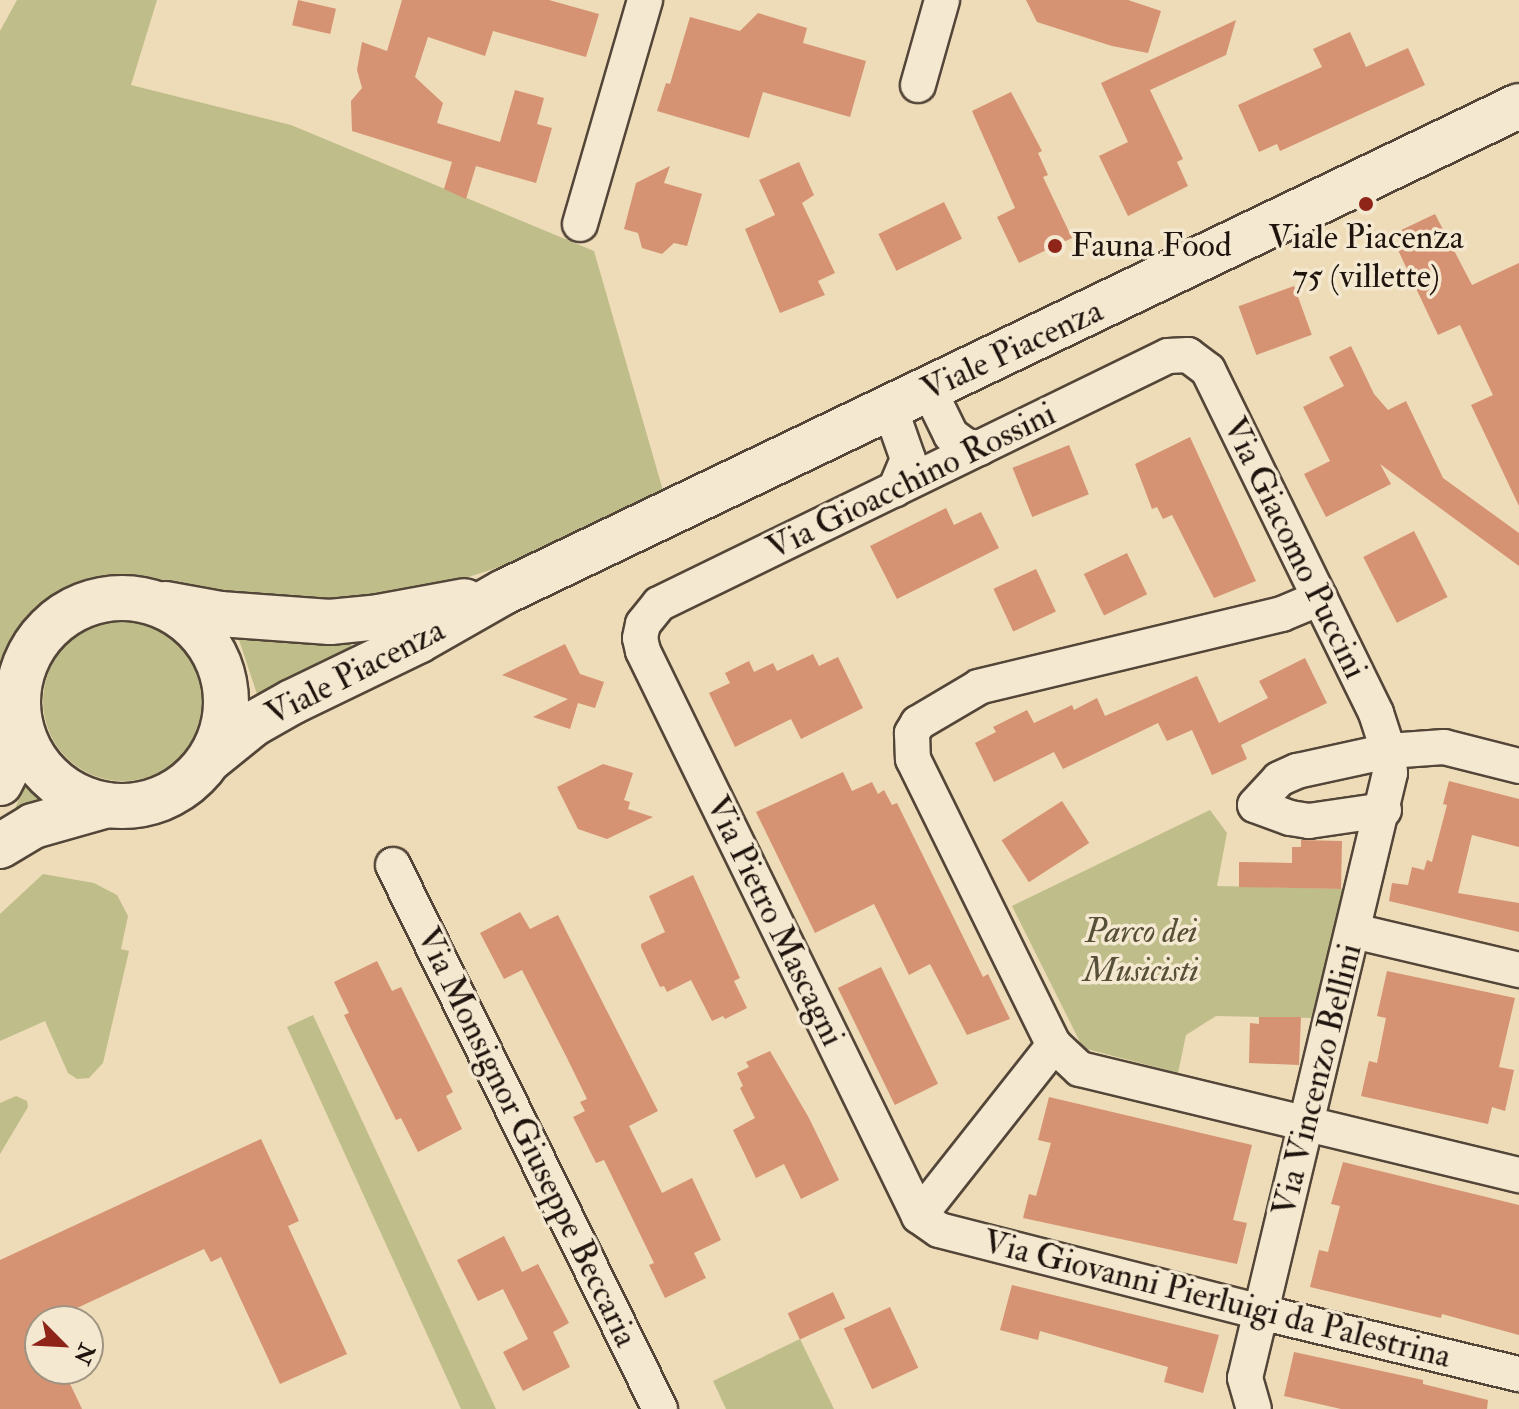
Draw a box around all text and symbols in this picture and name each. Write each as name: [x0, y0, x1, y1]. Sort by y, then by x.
marker: Viale Piacenza 75 (villette): [1357, 195, 1375, 213]
place label: Viale Piacenza 75 (villette): [1268, 217, 1464, 296]
place label: Fauna Food: [1071, 226, 1232, 266]
marker: Fauna Food: [1046, 237, 1064, 255]
street label: Viale Piacenza: [915, 290, 1109, 410]
street label: Via Gioacchino Rossini: [760, 393, 1062, 569]
street label: Via Giacomo Puccini: [1214, 411, 1376, 685]
street label: Viale Piacenza: [259, 609, 451, 735]
street label: Via Pietro Mascagni: [697, 789, 853, 1053]
park label: Parco dei Musicisti: [1083, 911, 1199, 990]
street label: Via Monsignor Giuseppe Beccaria: [408, 921, 646, 1353]
street label: Via Vincenzo Bellini: [1263, 939, 1371, 1221]
street label: Via Giovanni Pierluigi da Palestrina: [979, 1221, 1455, 1377]
north arrow: [24, 1305, 104, 1385]
text: N: [67, 1339, 101, 1369]

